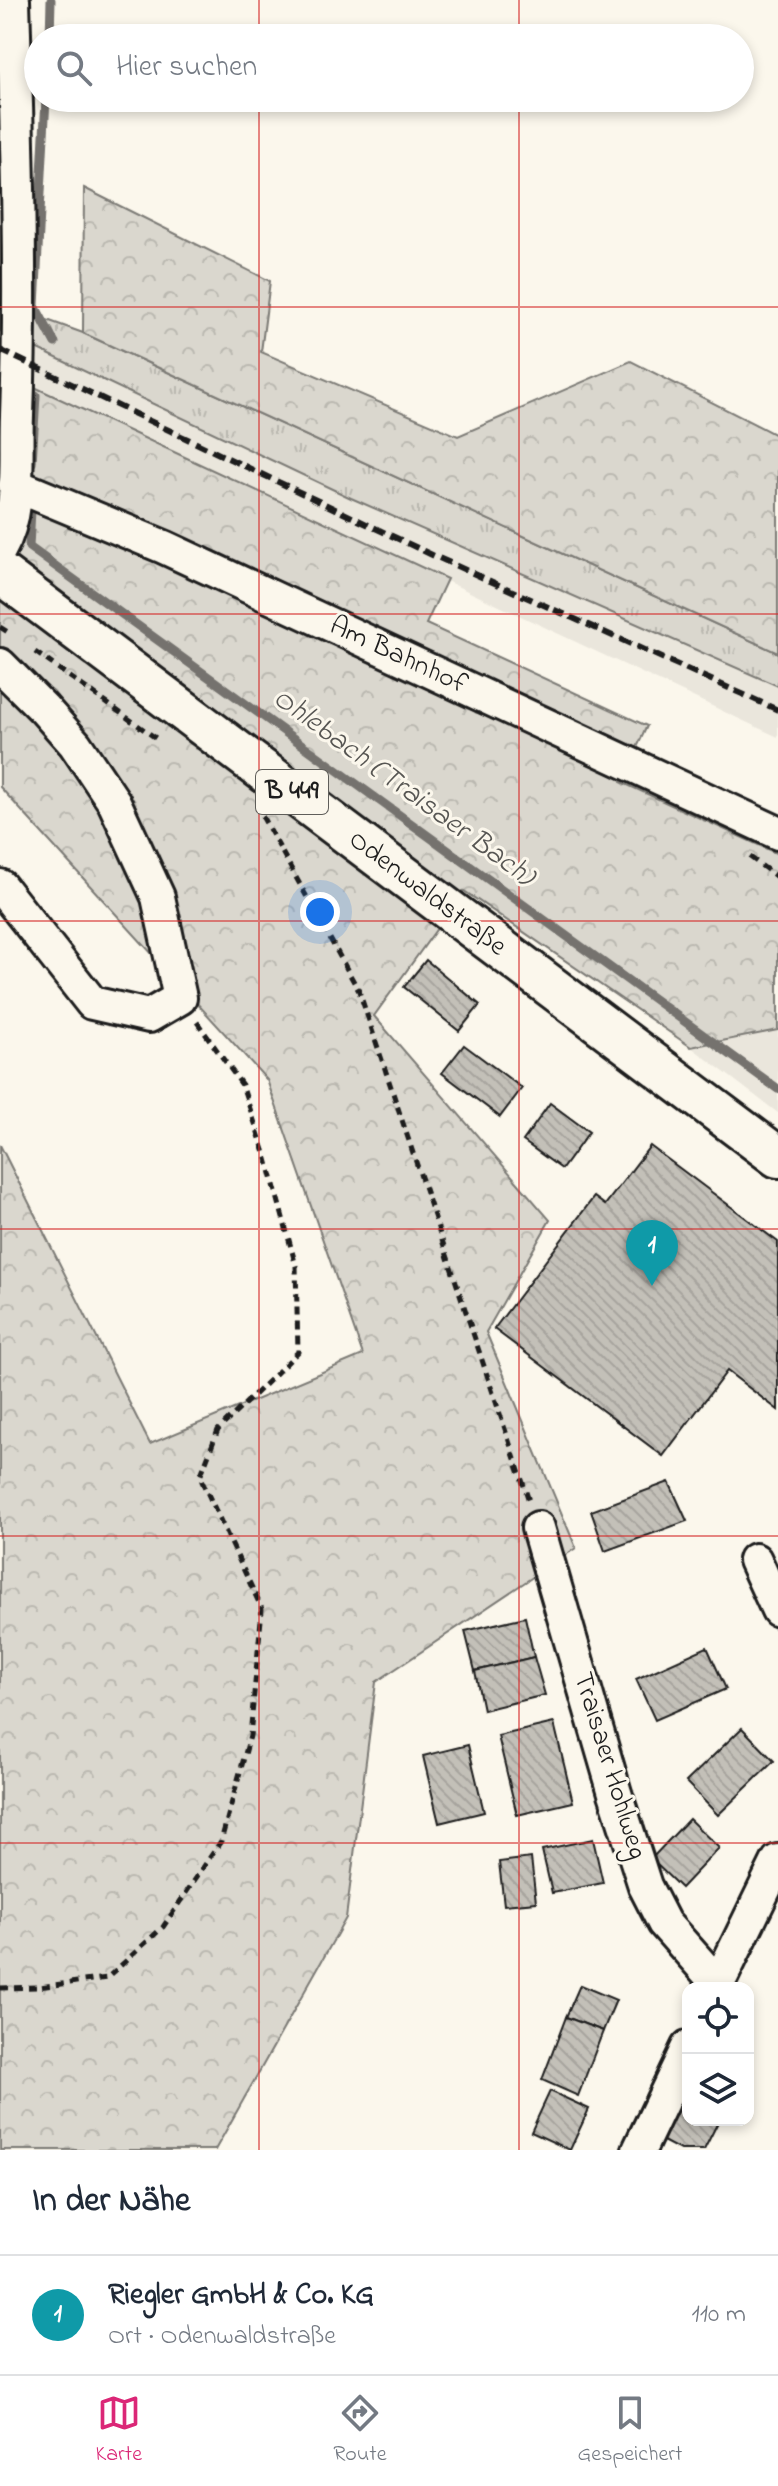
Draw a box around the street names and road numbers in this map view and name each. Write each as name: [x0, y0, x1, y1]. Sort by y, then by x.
street label: Am Bahnhof: [322, 606, 474, 706]
road number: B 449: [256, 770, 328, 814]
street label: Odenwaldstraße: [339, 821, 515, 968]
street label: Traisaer Hohlweg: [561, 1667, 657, 1865]

